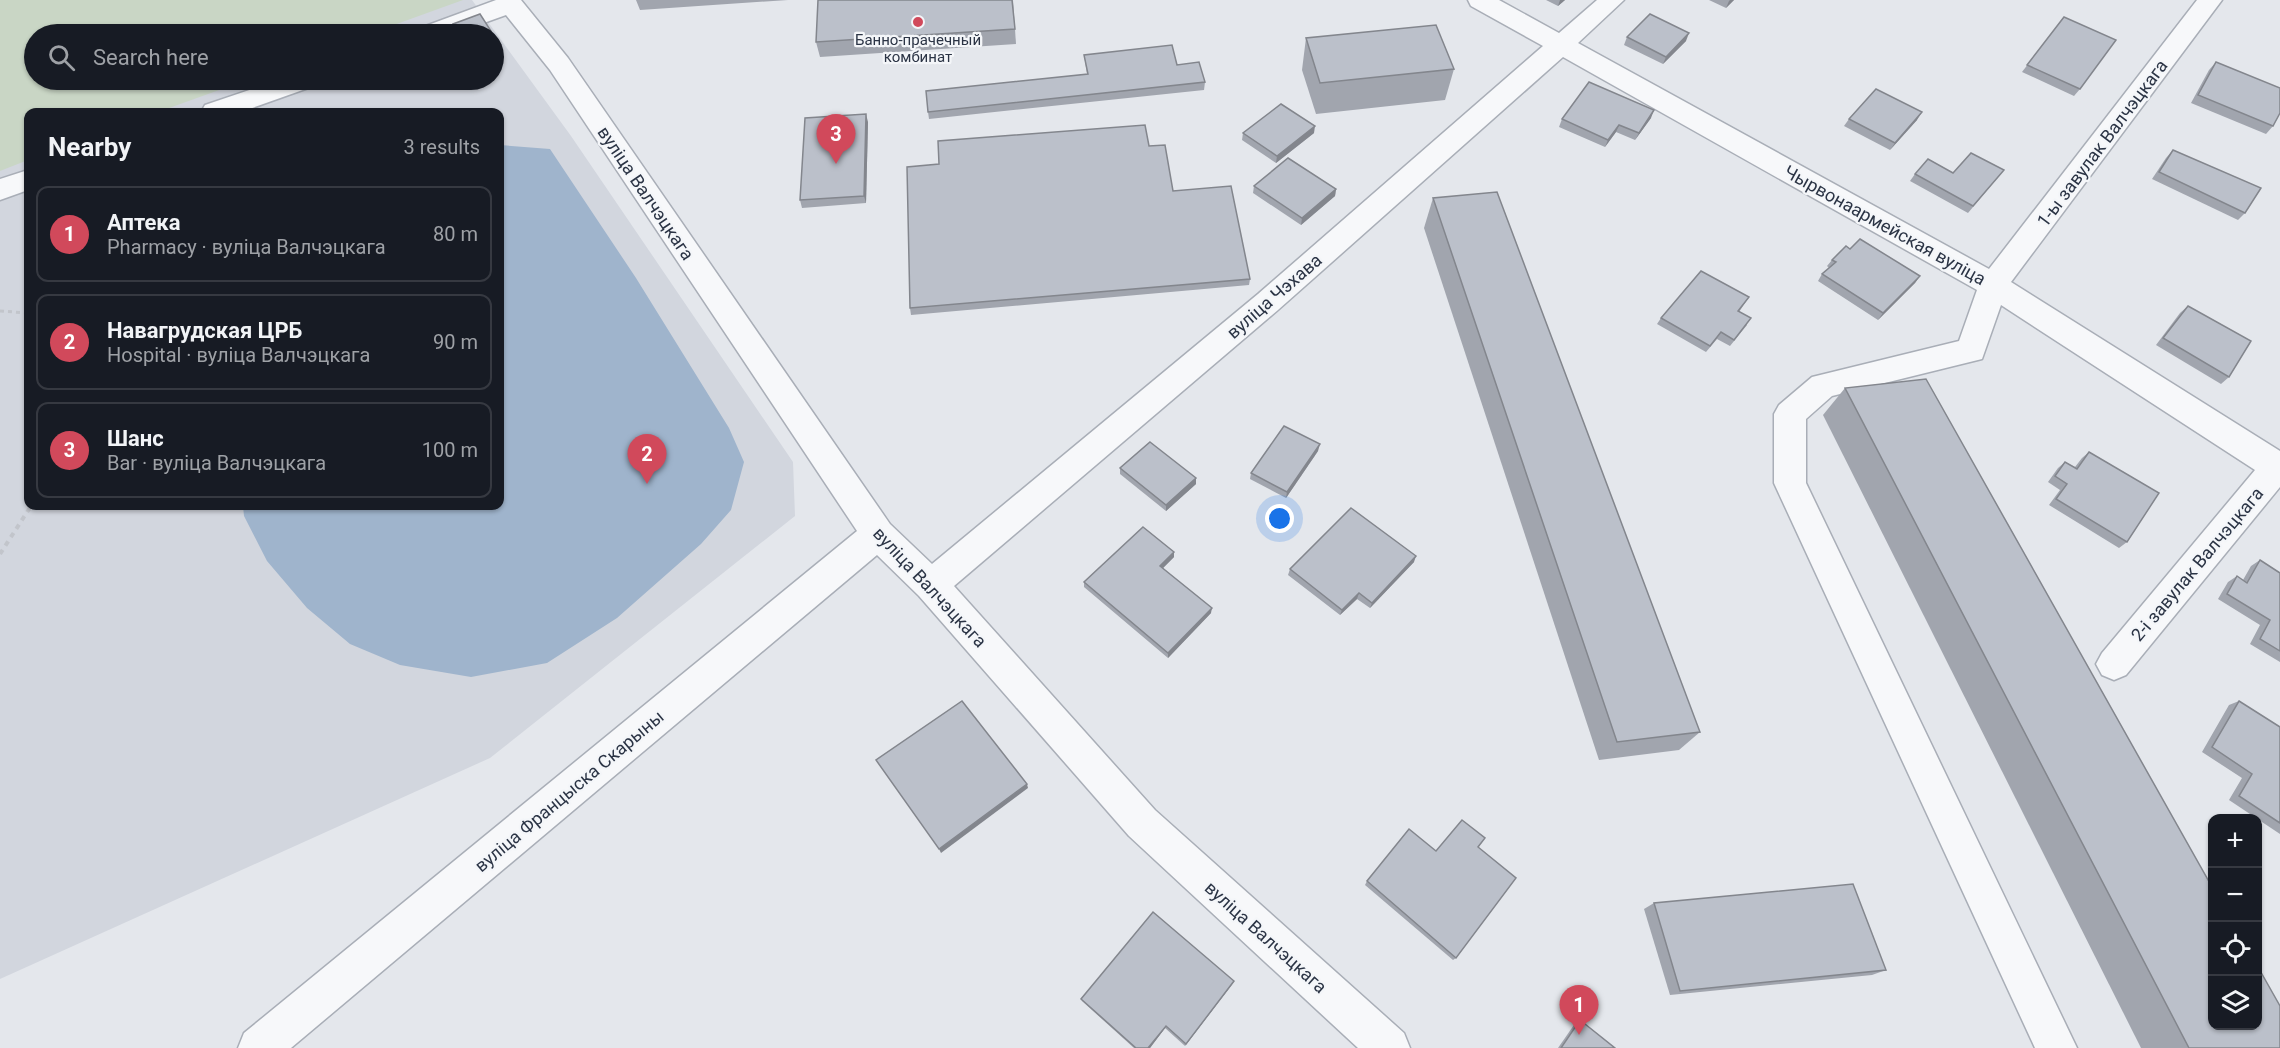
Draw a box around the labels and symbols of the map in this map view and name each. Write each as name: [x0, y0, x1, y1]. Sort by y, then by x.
marker: Банно-прачечный комбинат: [911, 15, 925, 29]
place label: Банно-прачечный комбинат: [855, 31, 981, 66]
street label: 1-ы завулак Валчэцкага: [2032, 55, 2172, 231]
pin: 3: [816, 114, 856, 164]
street label: вуліца Валчэцкага: [594, 122, 698, 264]
street label: Чырвонаармейская вуліца: [1781, 161, 1989, 289]
street label: вуліца Чэхава: [1222, 249, 1326, 343]
pin: 2: [628, 434, 666, 484]
street label: 2-і завулак Валчэцкага: [2127, 483, 2267, 645]
your location: [1265, 504, 1294, 533]
street label: вуліца Валчэцкага: [869, 523, 991, 651]
street label: вуліца Францыска Скарыны: [470, 706, 668, 876]
street label: вуліца Валчэцкага: [1201, 877, 1331, 997]
pin: 1: [1560, 986, 1598, 1035]

